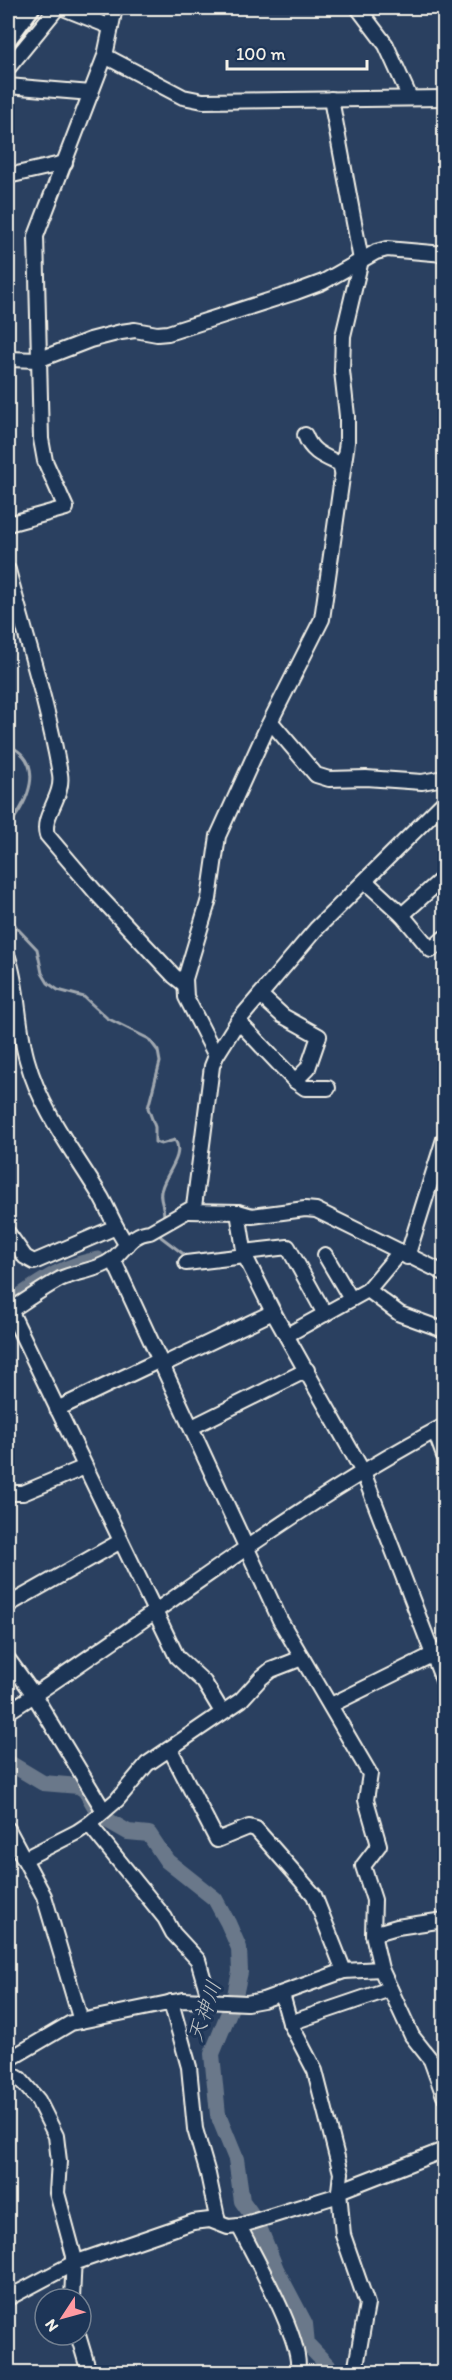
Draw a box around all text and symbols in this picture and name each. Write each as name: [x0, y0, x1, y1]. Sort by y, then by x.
scale bar: [227, 33, 366, 71]
text: 100 m: [236, 43, 286, 65]
water label: 天神川: [182, 1977, 226, 2045]
north arrow: [33, 2287, 93, 2347]
text: N: [40, 2316, 62, 2335]

